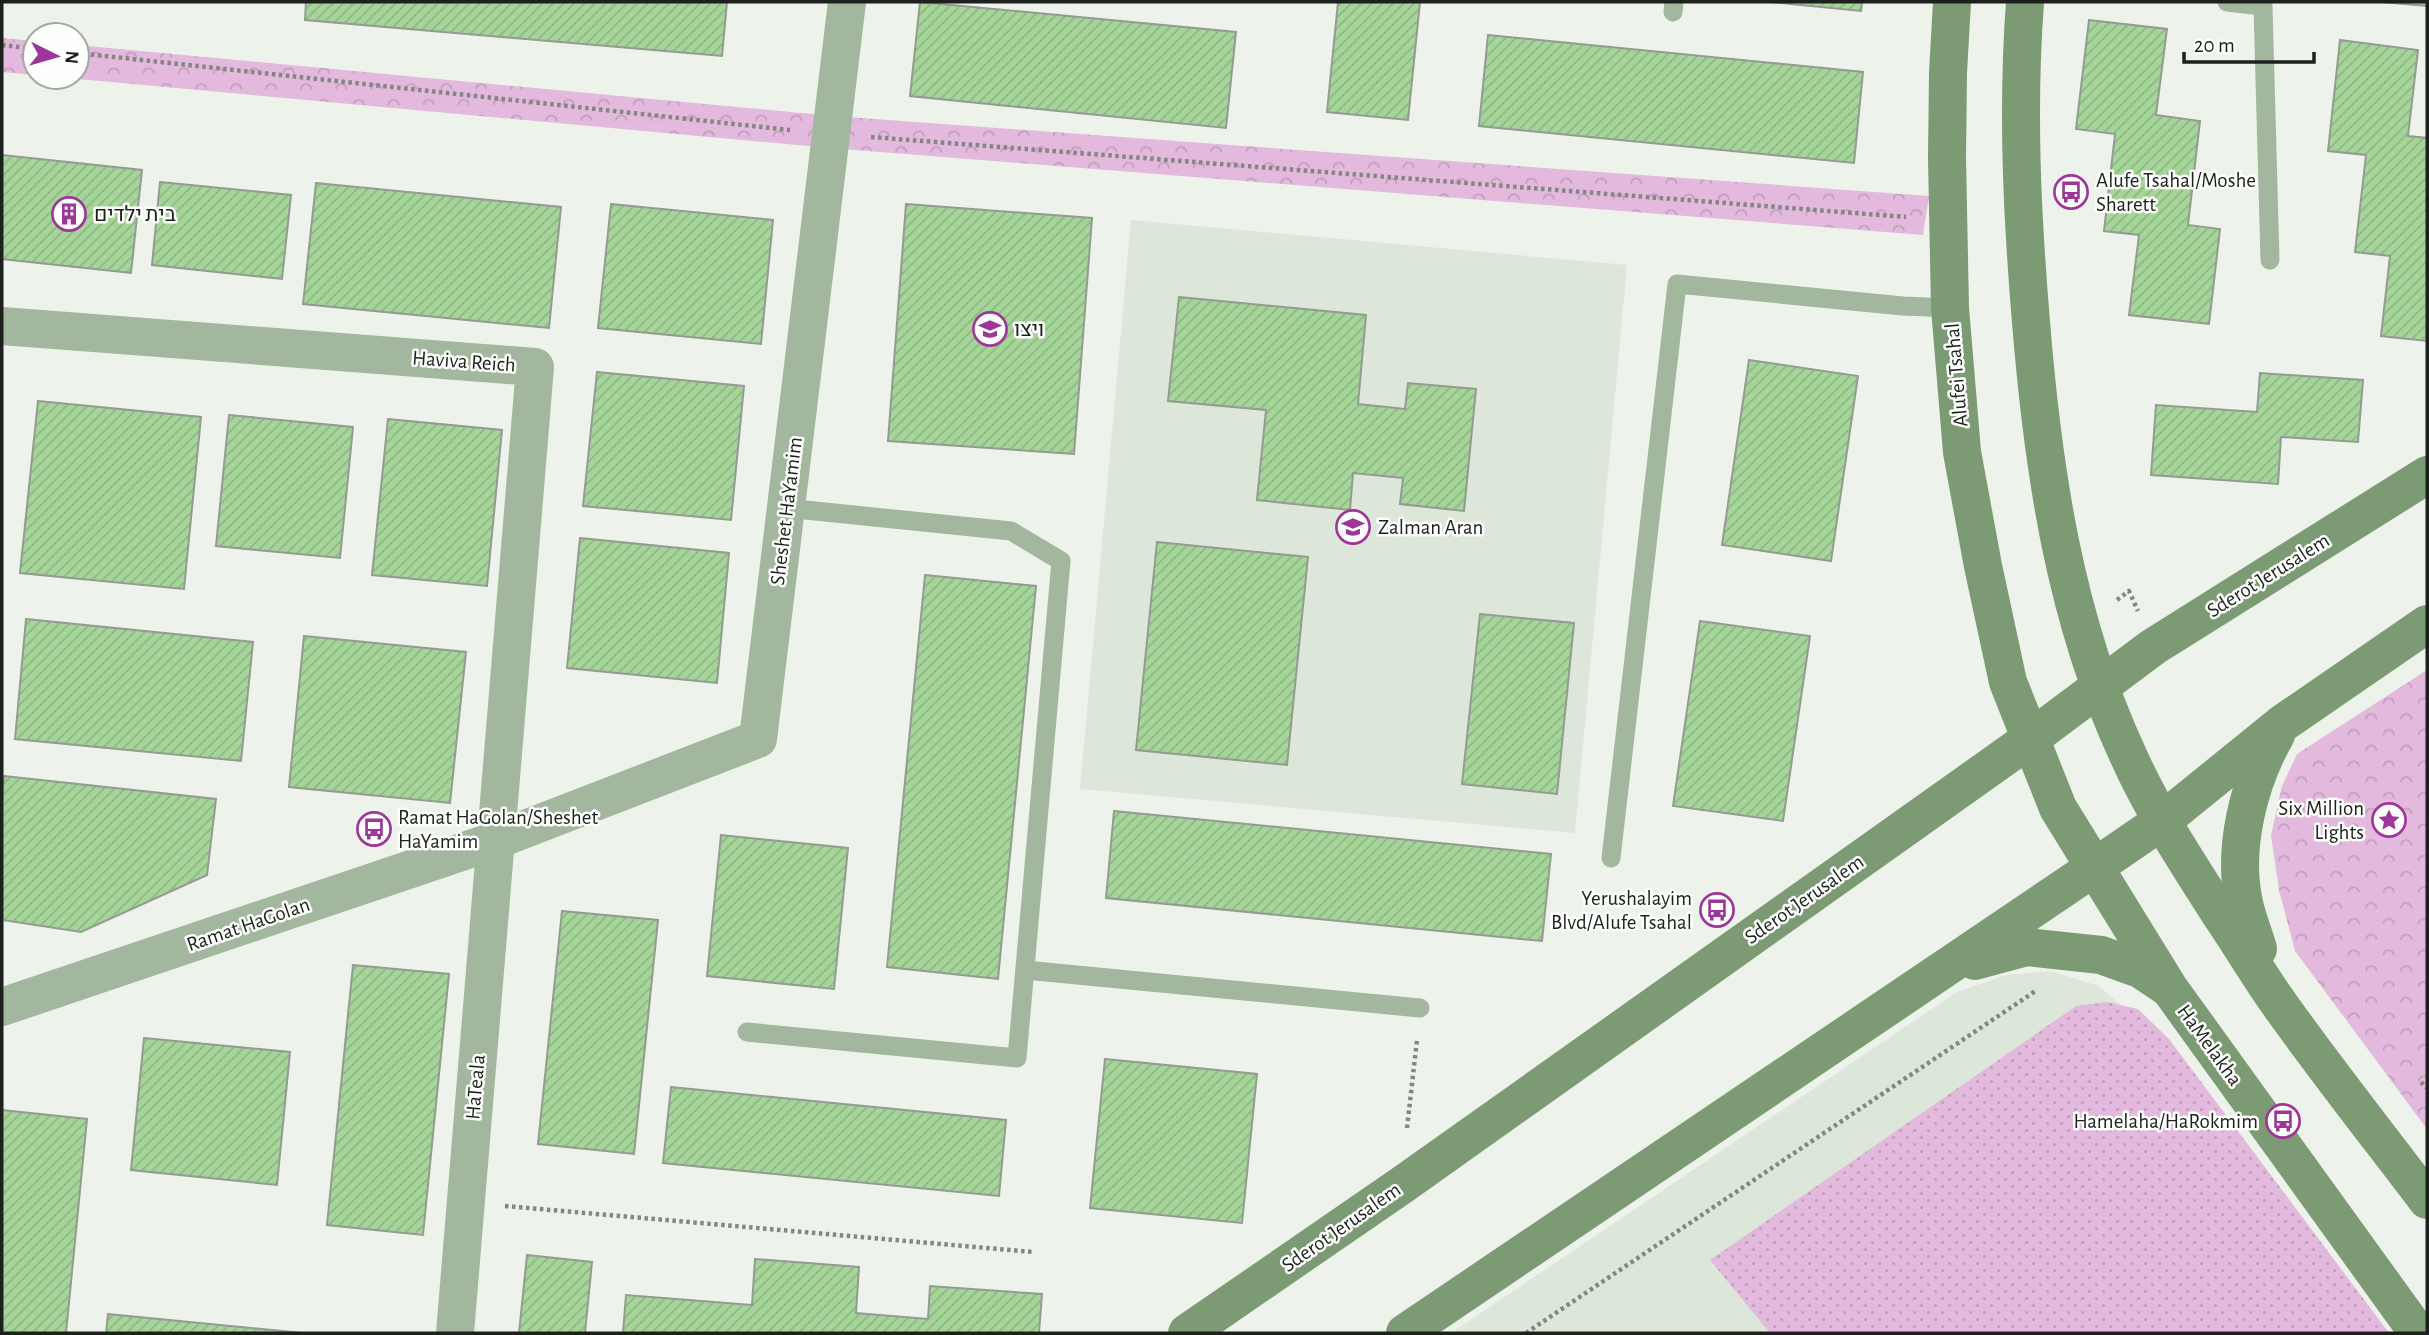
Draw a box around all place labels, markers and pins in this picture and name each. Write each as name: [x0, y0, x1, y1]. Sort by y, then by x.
place label: Alufe Tsahal/Moshe Sharett: [2096, 170, 2256, 215]
bus stop icon: Alufe Tsahal/Moshe Sharett: [2052, 173, 2090, 211]
building icon: בית ילדים: [50, 195, 88, 233]
place label: בית ילדים: [94, 204, 176, 225]
school or university icon: ויצו: [971, 310, 1009, 348]
place label: ויצו: [1014, 319, 1044, 340]
school or university icon: Zalman Aran: [1334, 508, 1372, 546]
place label: Zalman Aran: [1378, 517, 1483, 538]
place label: Six Million Lights: [2278, 798, 2364, 843]
place icon: Six Million Lights: [2370, 801, 2408, 839]
place label: Ramat HaGolan/Sheshet HaYamim: [398, 807, 598, 852]
bus stop icon: Ramat HaGolan/Sheshet HaYamim: [355, 810, 393, 848]
place label: Yerushalayim Blvd/Alufe Tsahal: [1551, 888, 1692, 933]
bus stop icon: Yerushalayim Blvd/Alufe Tsahal: [1698, 891, 1736, 929]
bus stop icon: Hamelaha/HaRokmim: [2264, 1102, 2302, 1140]
place label: Hamelaha/HaRokmim: [2073, 1111, 2258, 1132]

